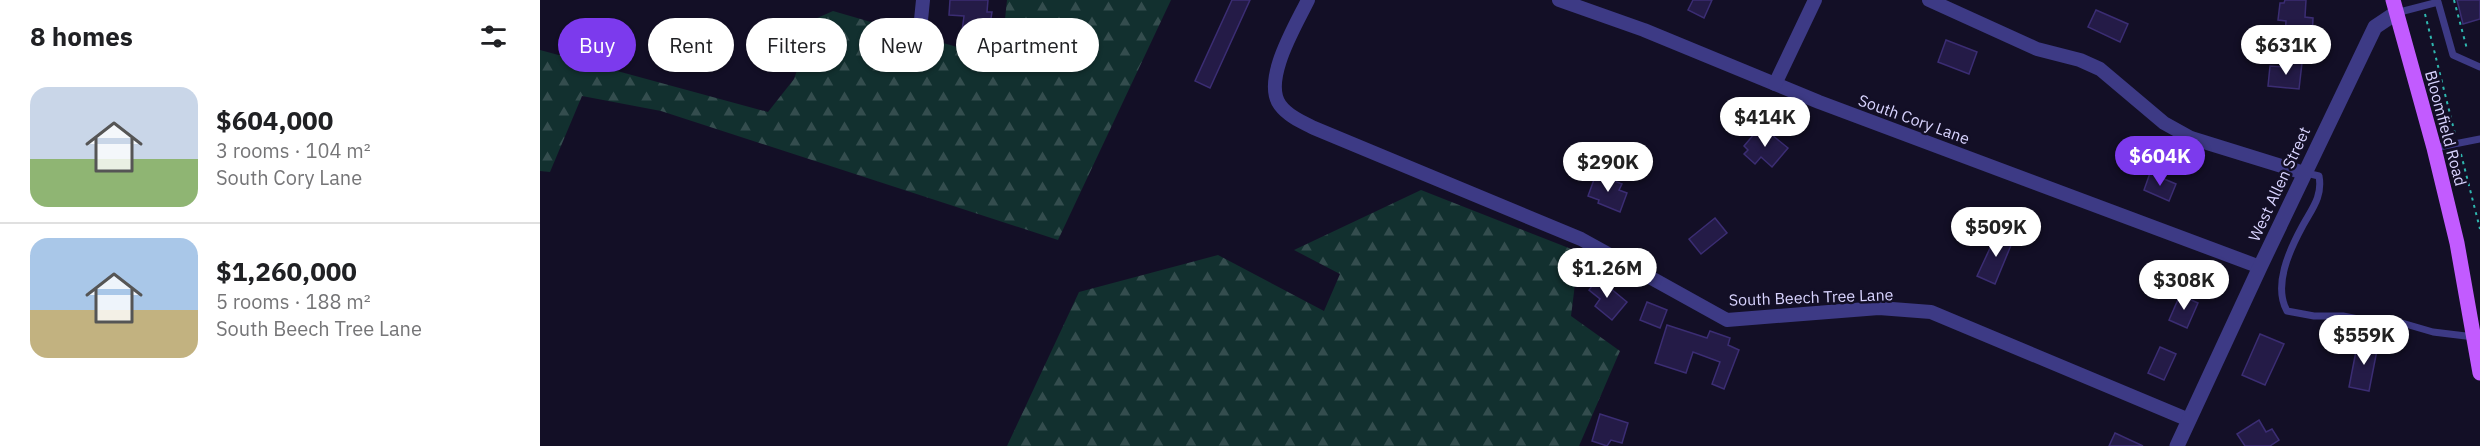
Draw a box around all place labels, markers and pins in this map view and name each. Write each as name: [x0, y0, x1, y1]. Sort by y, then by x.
pin: $631K: [2244, 25, 2328, 76]
pin: $414K: [1723, 97, 1807, 148]
pin: $604K: [2118, 136, 2202, 187]
pin: $290K: [1566, 142, 1650, 193]
pin: $509K: [1954, 207, 2038, 258]
pin: $1.26M: [1558, 248, 1656, 299]
pin: $308K: [2142, 260, 2226, 311]
pin: $559K: [2322, 315, 2406, 366]

